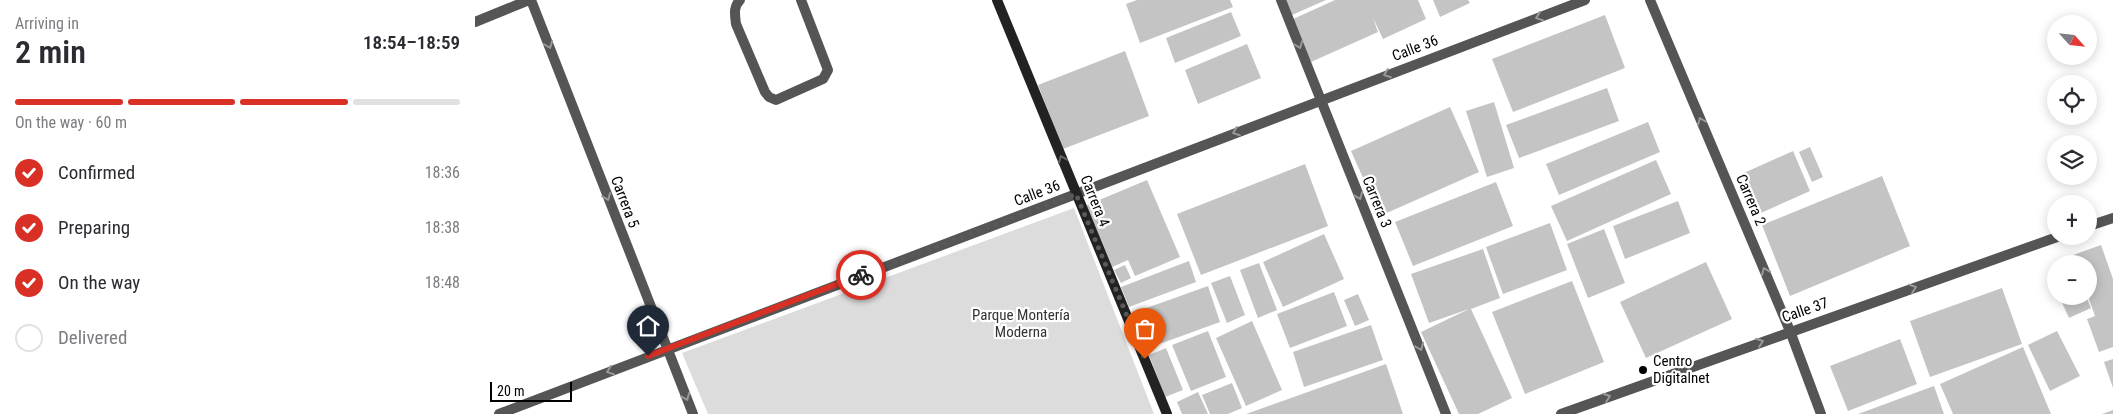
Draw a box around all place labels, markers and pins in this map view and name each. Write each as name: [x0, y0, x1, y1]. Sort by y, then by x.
pin: [627, 305, 669, 356]
pin: [1124, 308, 1166, 359]
place label: Centro Digitalnet: [1653, 352, 1710, 387]
marker: Centro Digitalnet: [1637, 364, 1649, 376]

